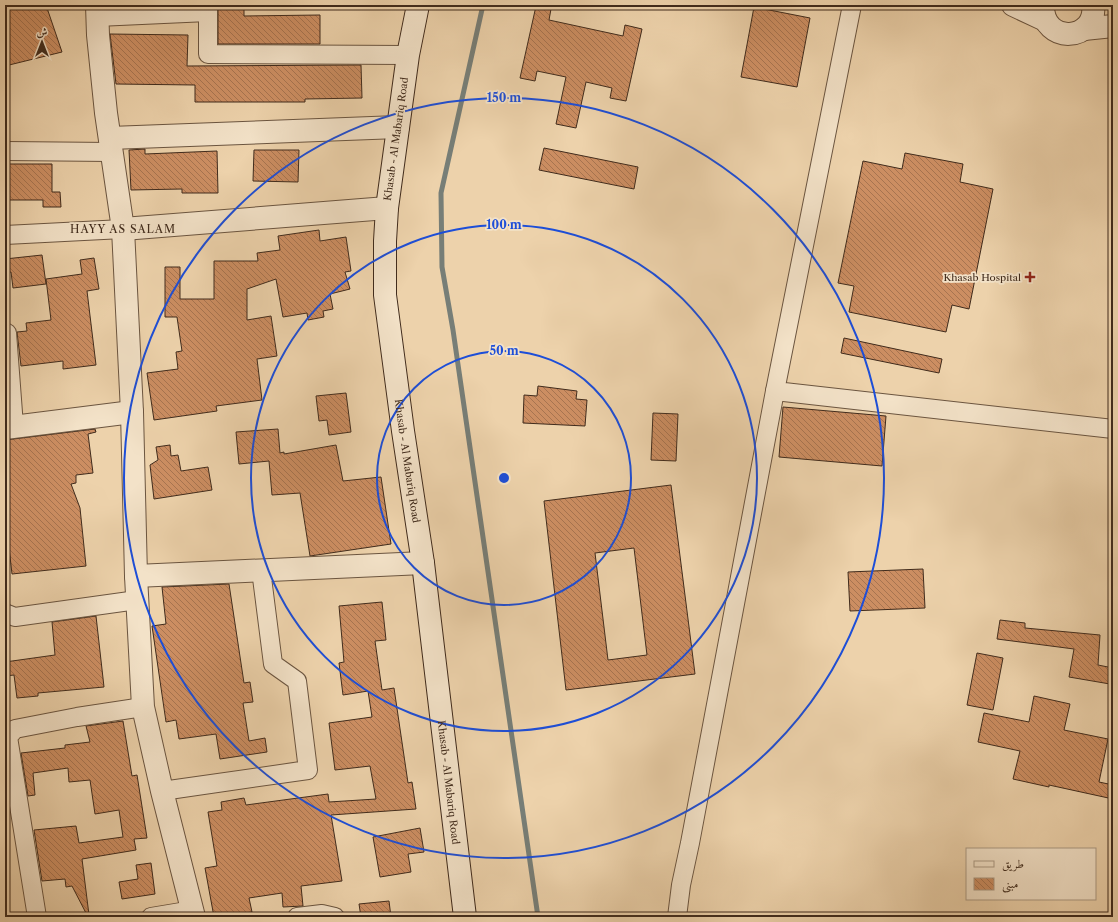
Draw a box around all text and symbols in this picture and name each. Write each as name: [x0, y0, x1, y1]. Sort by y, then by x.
north arrow: [22, 22, 62, 62]
text: ش: [37, 25, 48, 39]
street label: Khasab - Al Mabariq Road: [381, 76, 411, 202]
text: 150 m: [487, 90, 521, 105]
text: 100 m: [486, 217, 522, 232]
district label: HAYY AS SALAM: [70, 222, 176, 236]
place label: Khasab Hospital: [944, 271, 1021, 284]
marker: Khasab Hospital: [1024, 271, 1036, 283]
text: 50 m: [489, 343, 519, 358]
street label: Khasab - Al Mabariq Road: [392, 398, 423, 524]
centre of rings: [497, 471, 511, 485]
street label: Khasab - Al Mabariq Road: [435, 719, 463, 845]
legend: [966, 848, 1096, 900]
text: طريق: [1002, 856, 1024, 872]
text: مبنى: [1002, 876, 1018, 893]

